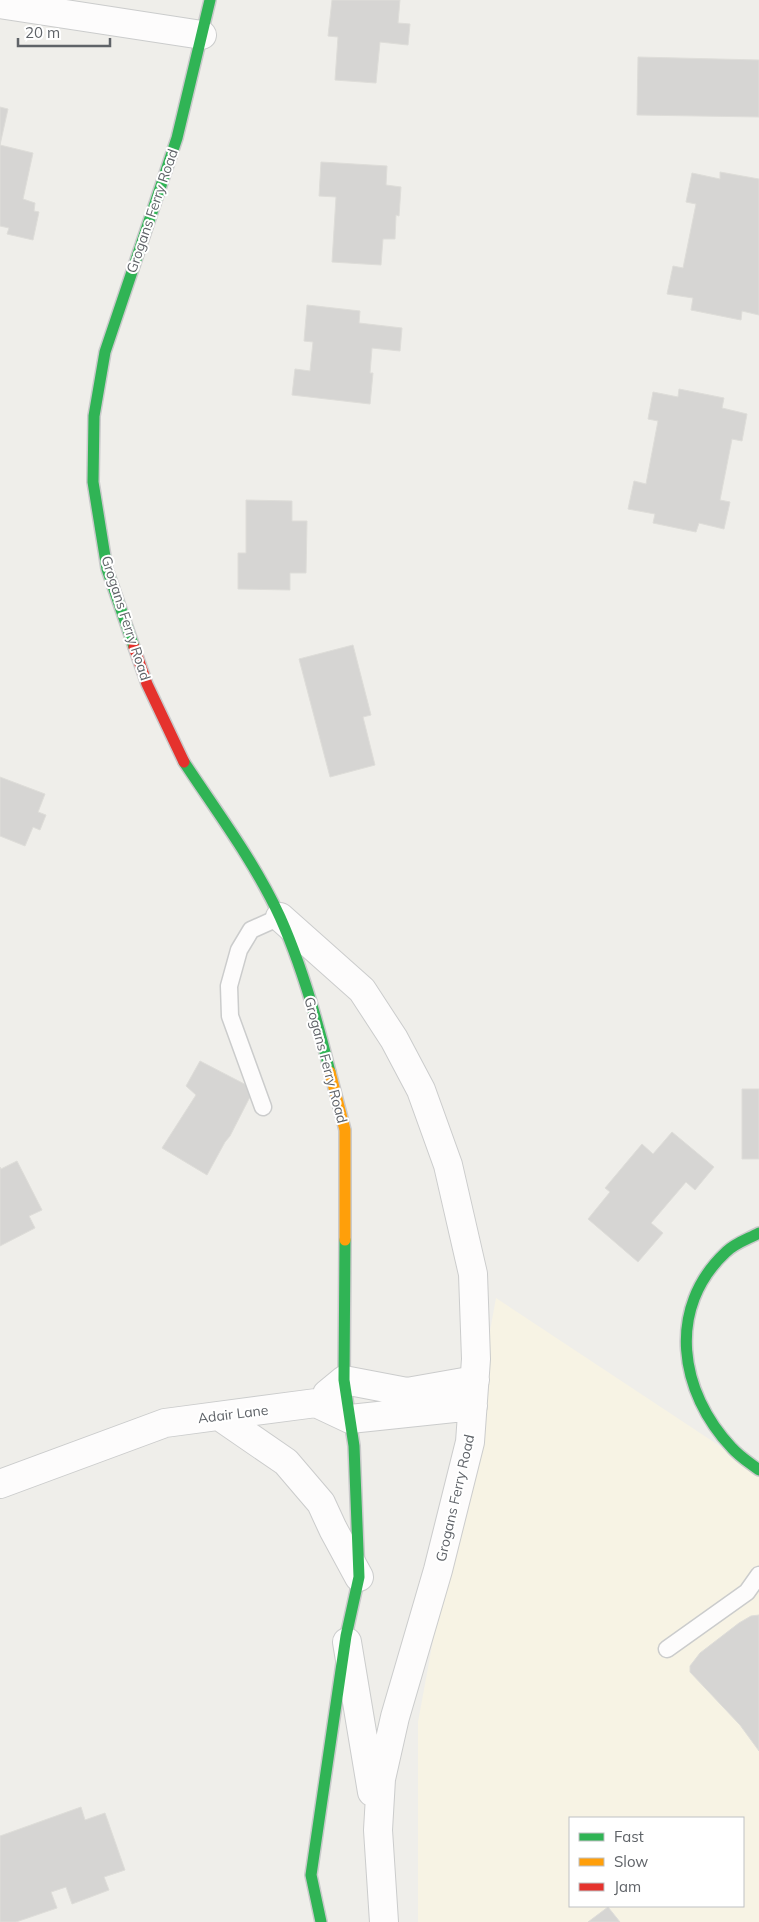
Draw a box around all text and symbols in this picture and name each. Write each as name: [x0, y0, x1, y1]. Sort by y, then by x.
scale bar: [18, 15, 110, 47]
text: 20 m: [25, 23, 60, 42]
street label: Grogans Ferry Road: [122, 147, 182, 275]
street label: Grogans Ferry Road: [97, 553, 155, 683]
street label: Grogans Ferry Road: [300, 995, 352, 1125]
street label: Adair Lane: [197, 1401, 269, 1427]
street label: Grogans Ferry Road: [432, 1433, 478, 1563]
legend: [569, 1817, 744, 1907]
text: Fast: [614, 1827, 644, 1846]
text: Slow: [614, 1852, 648, 1871]
text: Jam: [614, 1877, 641, 1896]

